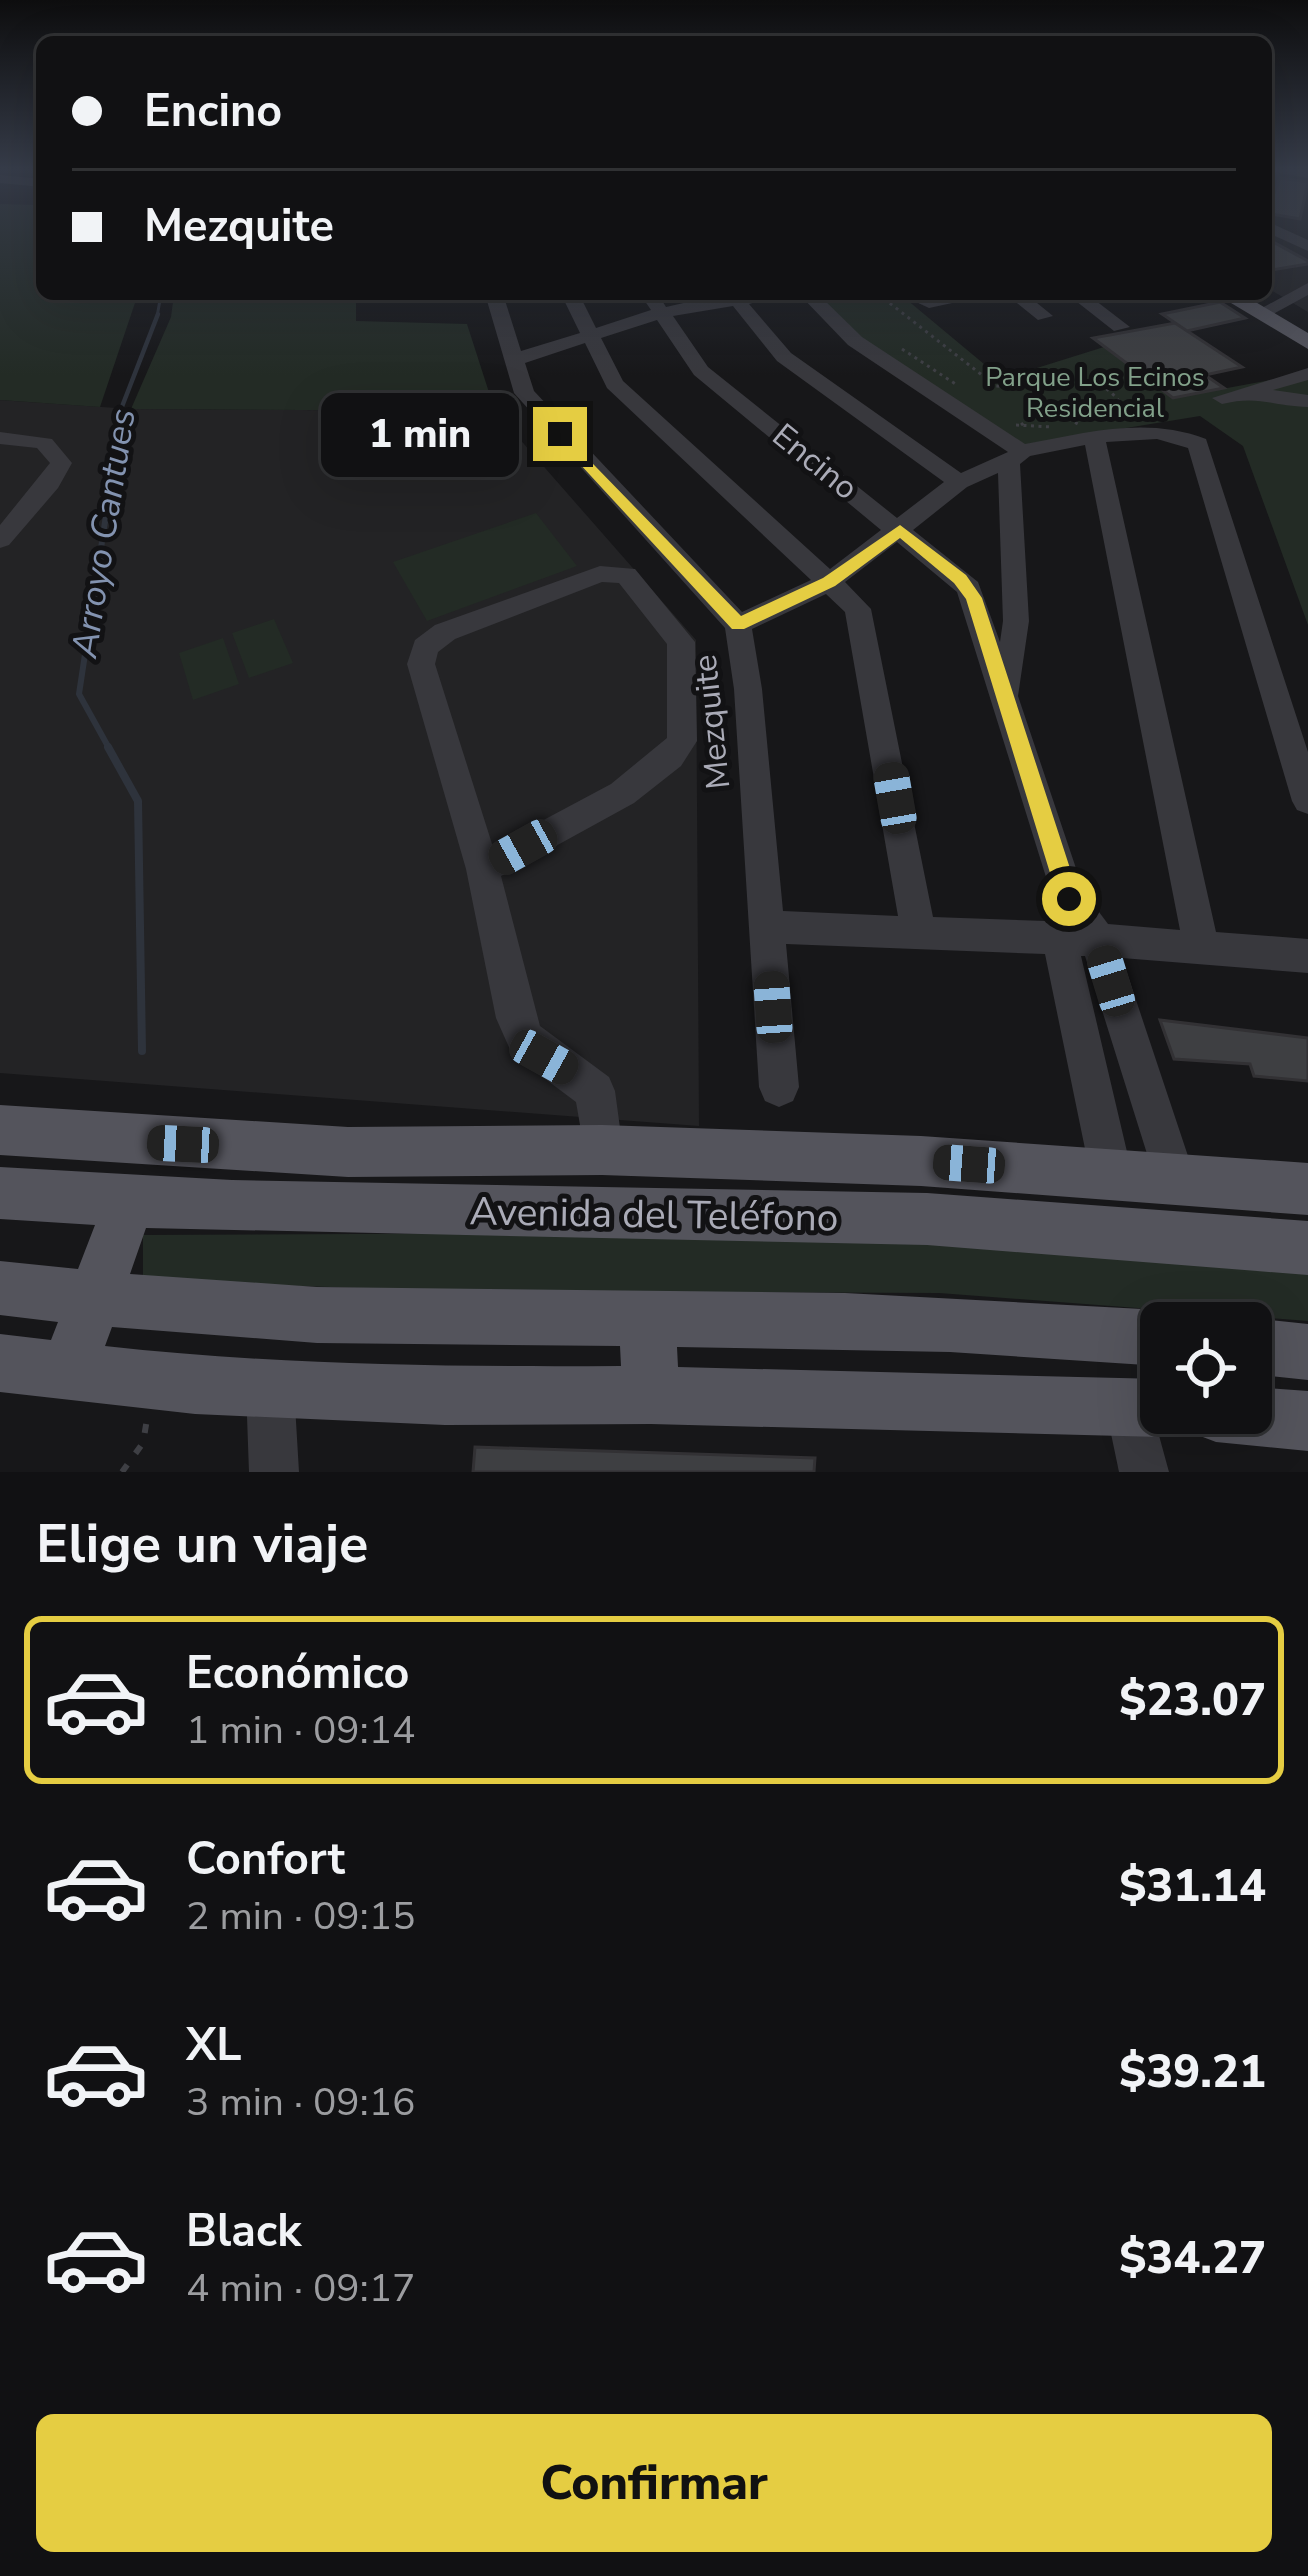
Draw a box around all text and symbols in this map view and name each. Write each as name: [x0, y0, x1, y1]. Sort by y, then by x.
text: Encino: [144, 81, 282, 142]
text: Mezquite: [144, 196, 334, 257]
park label: Parque Los Ecinos Residencial: [985, 359, 1205, 427]
callout: 1 min: [320, 392, 518, 476]
water label: Arroyo Cantues: [60, 405, 148, 662]
route end: [533, 407, 587, 461]
text: 1 min: [369, 408, 471, 461]
street label: Encino: [763, 414, 867, 510]
street label: Mezquite: [683, 653, 741, 791]
car: [871, 759, 919, 837]
car: [483, 814, 563, 880]
route start: [1042, 872, 1096, 926]
car: [1083, 941, 1139, 1021]
car: [753, 970, 793, 1044]
car: [504, 1024, 584, 1090]
car: [146, 1124, 220, 1164]
car: [932, 1144, 1006, 1184]
street label: Avenida del Teléfono: [469, 1185, 839, 1245]
map controls: [1140, 1302, 1272, 1434]
button: locate: [1140, 1302, 1272, 1434]
text: Elige un viaje: [36, 1507, 368, 1581]
text: Económico: [186, 1643, 409, 1704]
icon: car: [42, 1646, 150, 1754]
text: $23.07: [1119, 1670, 1266, 1731]
text: 1 min · 09:14: [186, 1704, 415, 1757]
text: Confort: [186, 1829, 345, 1890]
icon: car: [42, 1832, 150, 1940]
text: $31.14: [1119, 1856, 1266, 1917]
text: 2 min · 09:15: [186, 1890, 415, 1943]
text: XL: [186, 2015, 242, 2076]
icon: car: [42, 2018, 150, 2126]
text: $39.21: [1119, 2042, 1266, 2103]
text: 3 min · 09:16: [186, 2076, 415, 2129]
text: Black: [186, 2201, 301, 2262]
icon: car: [42, 2204, 150, 2312]
text: $34.27: [1119, 2228, 1266, 2289]
text: 4 min · 09:17: [186, 2262, 415, 2315]
button: Confirmar: [36, 2414, 1272, 2552]

